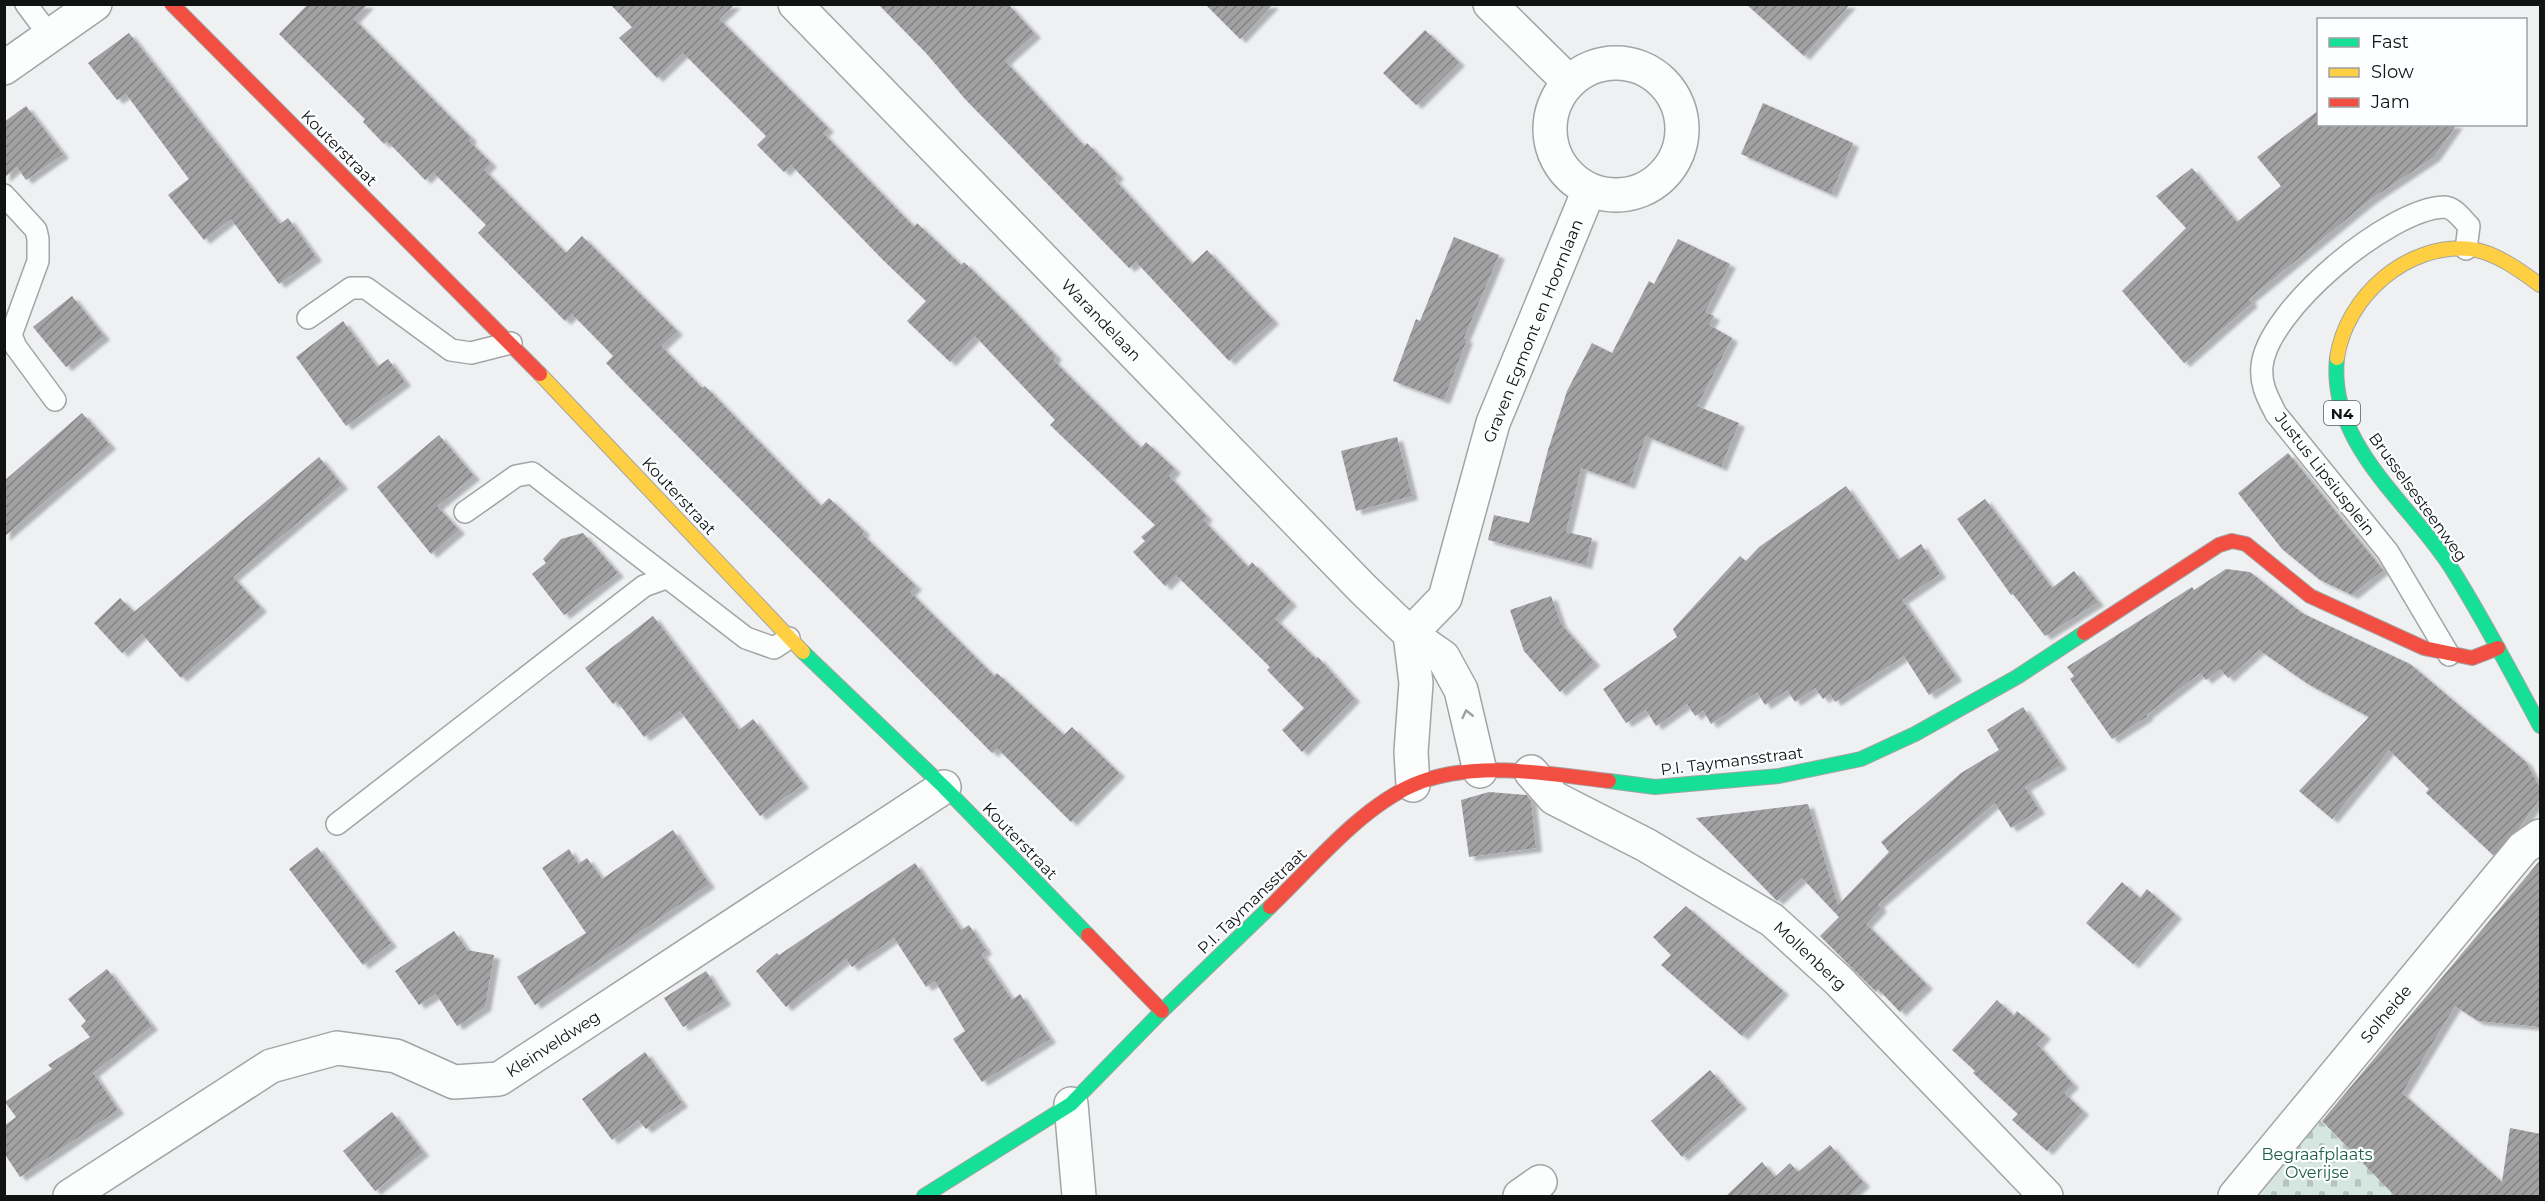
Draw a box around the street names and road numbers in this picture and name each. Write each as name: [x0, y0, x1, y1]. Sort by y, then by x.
street label: Kouterstraat: [297, 106, 381, 190]
street label: Graven Egmont en Hoornlaan: [1479, 216, 1587, 446]
street label: Warandelaan: [1057, 275, 1145, 365]
road number: N4: [2324, 401, 2360, 425]
street label: Justus Lipsiusplein: [2270, 408, 2379, 539]
street label: Brusselsesteenweg: [2365, 429, 2471, 565]
street label: Kouterstraat: [638, 453, 720, 539]
street label: P.I. Taymansstraat: [1659, 743, 1805, 779]
street label: Kouterstraat: [979, 799, 1062, 884]
street label: P.I. Taymansstraat: [1194, 844, 1311, 958]
street label: Mollenberg: [1770, 918, 1850, 994]
street label: Solheide: [2356, 981, 2416, 1047]
street label: Kleinveldweg: [503, 1007, 603, 1081]

